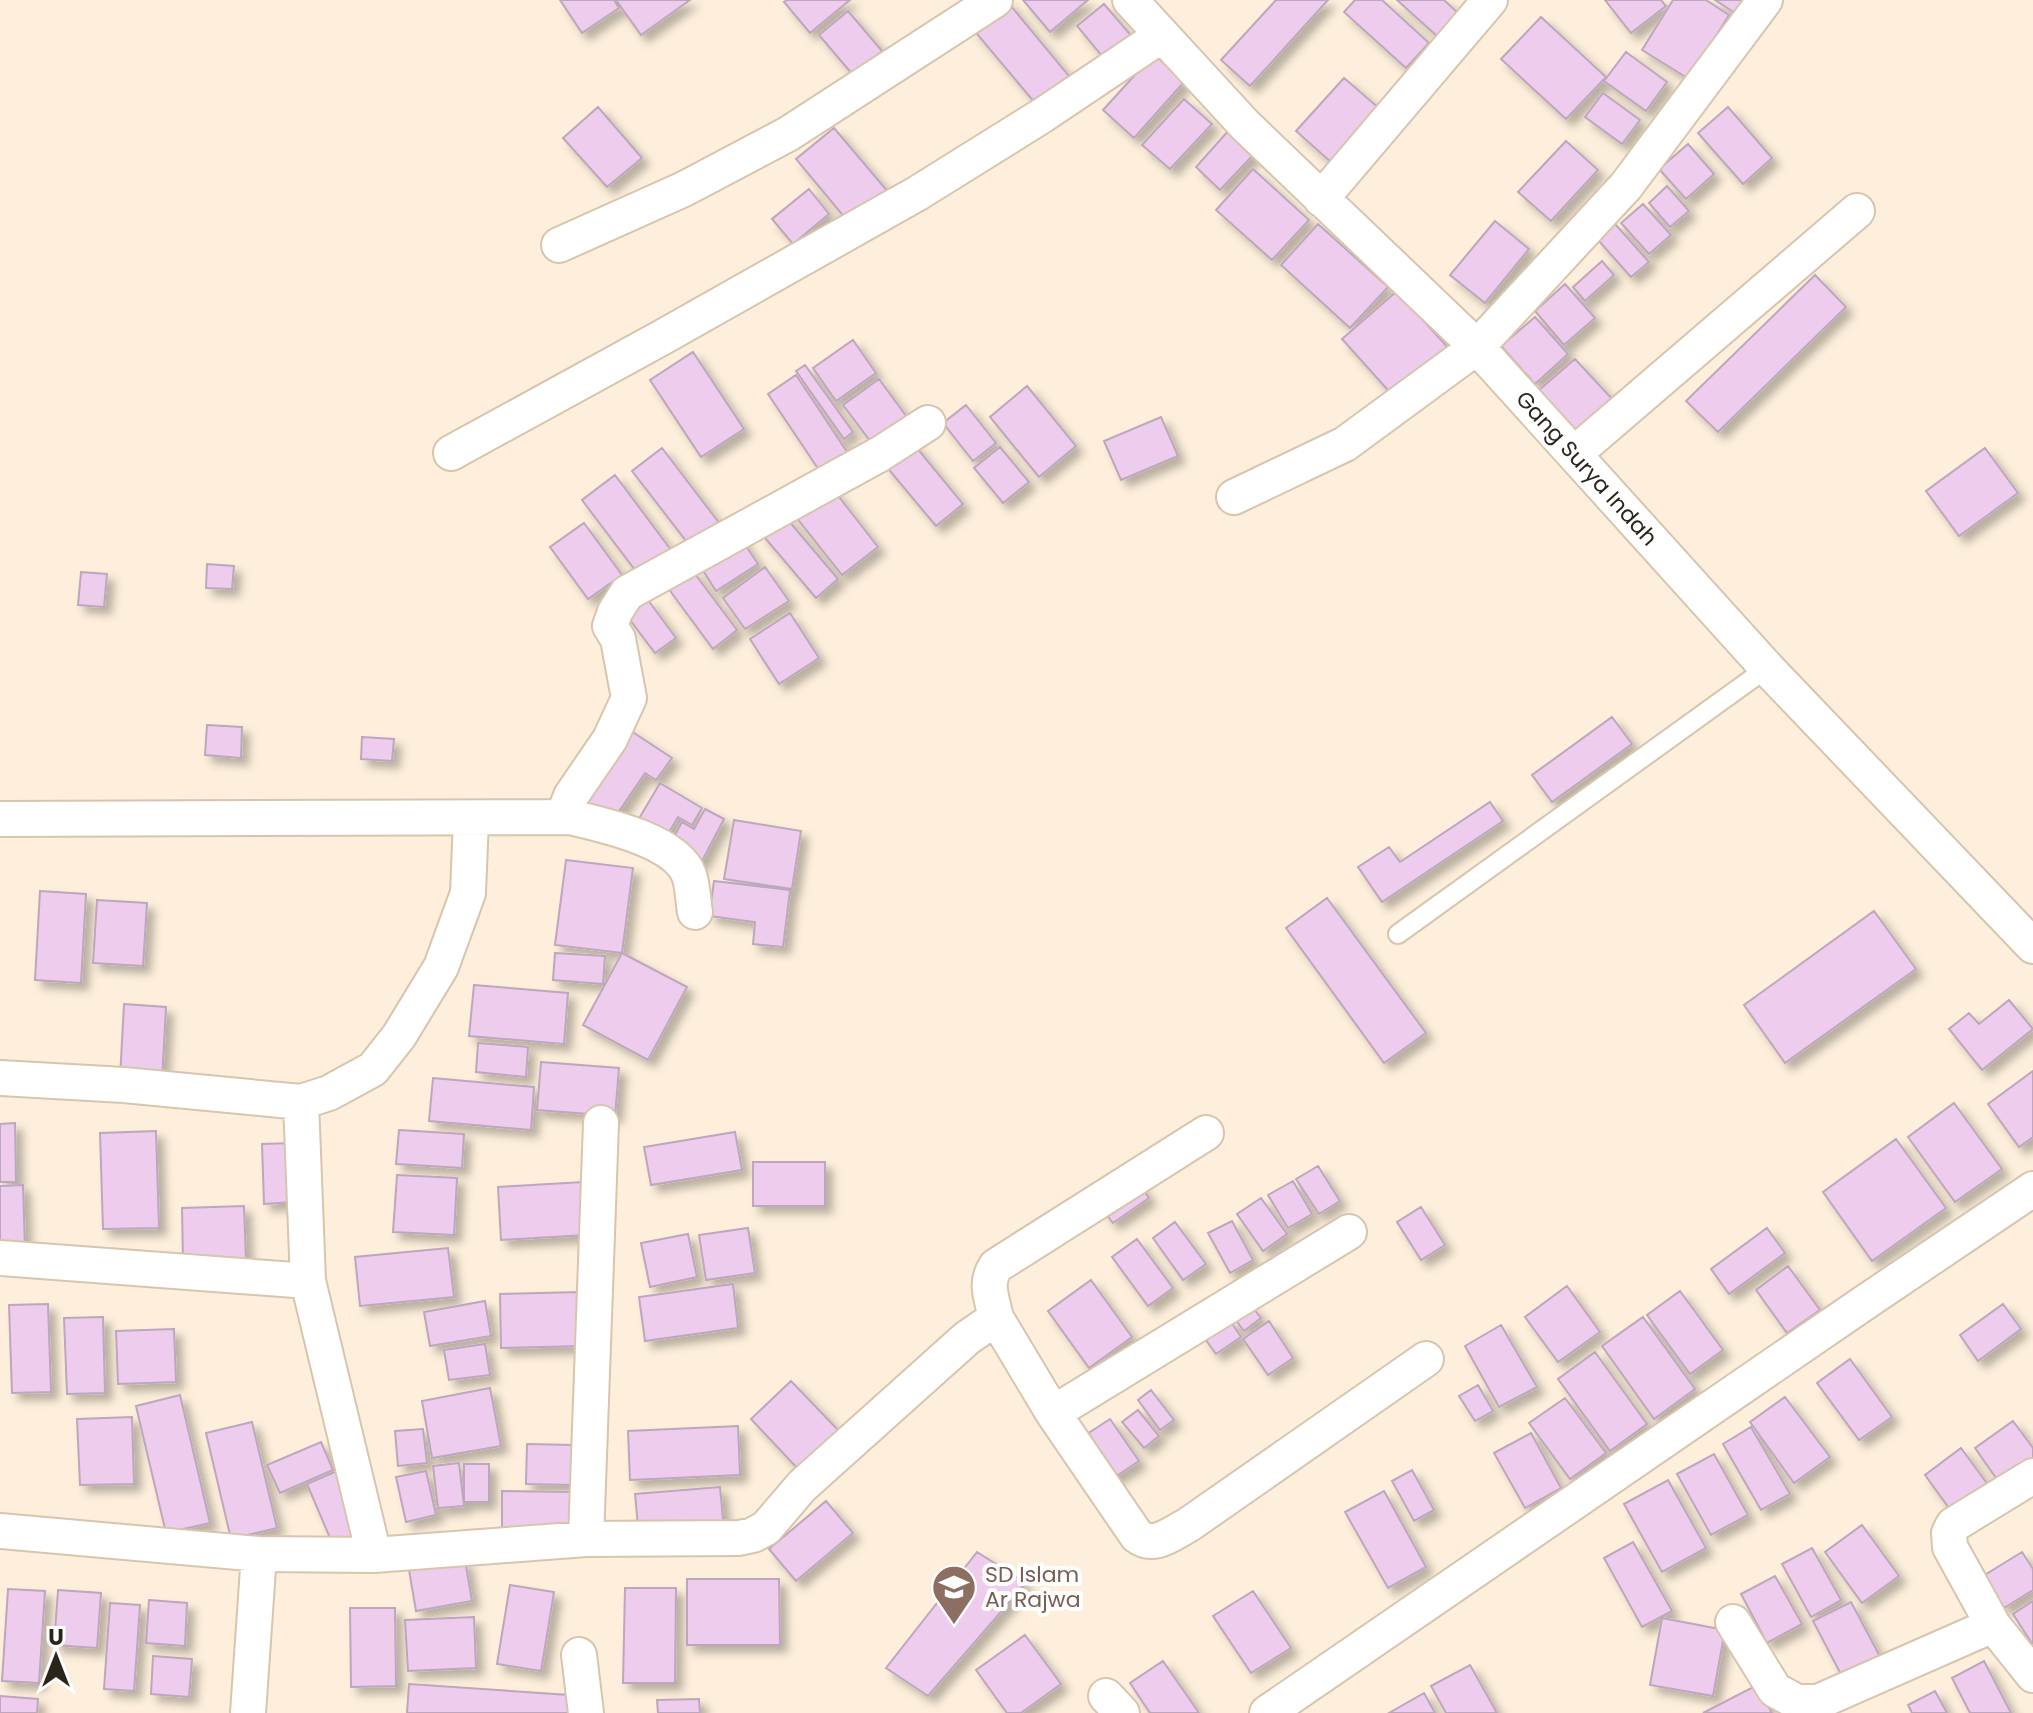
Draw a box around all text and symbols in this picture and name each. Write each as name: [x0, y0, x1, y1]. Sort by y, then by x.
street label: Gang Surya Indah: [1509, 384, 1665, 552]
place label: SD Islam Ar Rajwa: [985, 1559, 1081, 1615]
school or university icon: SD Islam Ar Rajwa: [930, 1563, 978, 1626]
north arrow: [16, 1617, 96, 1697]
text: U: [48, 1622, 64, 1653]

